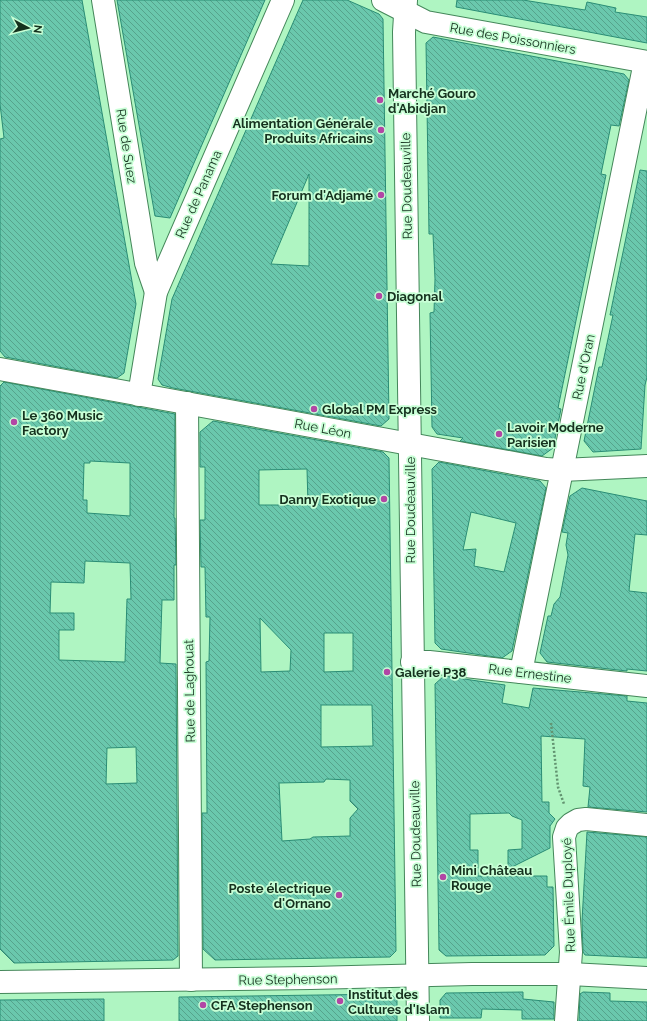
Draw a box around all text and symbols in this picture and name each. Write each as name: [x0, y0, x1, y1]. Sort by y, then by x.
north arrow: [8, 8, 48, 48]
street label: Rue des Poissonniers: [449, 20, 577, 57]
text: N: [30, 24, 44, 34]
place label: Marché Gouro d'Abidjan: [388, 86, 476, 116]
marker: Marché Gouro d'Abidjan: [375, 95, 385, 105]
street label: Rue de Suez: [113, 108, 140, 185]
place label: Alimentation Générale Produits Africains: [232, 116, 374, 146]
marker: Alimentation Générale Produits Africains: [376, 125, 386, 135]
street label: Rue Doudeauville: [398, 132, 415, 240]
street label: Rue de Panama: [172, 148, 225, 241]
place label: Forum d'Adjamé: [271, 188, 373, 203]
marker: Forum d'Adjamé: [376, 190, 386, 200]
place label: Diagonal: [387, 289, 443, 304]
marker: Diagonal: [374, 291, 384, 301]
street label: Rue d'Oran: [569, 333, 598, 401]
place label: Global PM Express: [322, 402, 438, 417]
marker: Global PM Express: [309, 404, 319, 414]
place label: Le 360 Music Factory: [22, 408, 104, 438]
street label: Rue Léon: [293, 416, 353, 441]
marker: Le 360 Music Factory: [9, 417, 19, 427]
place label: Lavoir Moderne Parisien: [507, 420, 604, 450]
marker: Lavoir Moderne Parisien: [494, 429, 504, 439]
street label: Rue Doudeauville: [403, 456, 418, 563]
place label: Danny Exotique: [279, 492, 376, 507]
marker: Danny Exotique: [379, 494, 389, 504]
street label: Rue de Laghouat: [181, 639, 198, 743]
street label: Rue Ernestine: [488, 661, 573, 686]
place label: Galerie P38: [395, 665, 466, 680]
marker: Galerie P38: [382, 667, 392, 677]
street label: Rue Doudeauville: [407, 780, 424, 888]
street label: Rue Émile Duployé: [559, 837, 578, 953]
place label: Mini Château Rouge: [451, 863, 532, 893]
marker: Mini Château Rouge: [438, 872, 448, 882]
place label: Poste électrique d'Ornano: [229, 881, 331, 911]
marker: Poste électrique d'Ornano: [334, 890, 344, 900]
street label: Rue Stephenson: [238, 971, 338, 988]
place label: Institut des Cultures d'Islam: [348, 987, 449, 1017]
marker: Institut des Cultures d'Islam: [335, 996, 345, 1006]
place label: CFA Stephenson: [211, 998, 313, 1013]
marker: CFA Stephenson: [198, 1000, 208, 1010]

